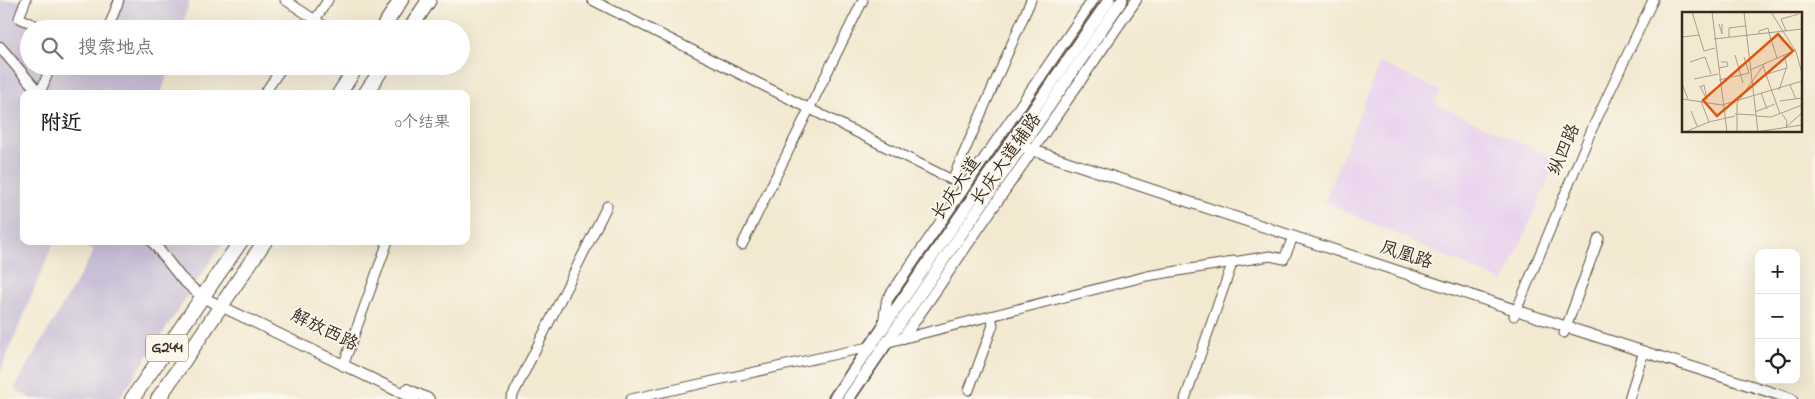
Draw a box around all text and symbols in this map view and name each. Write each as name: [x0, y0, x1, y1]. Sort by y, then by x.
inset map: [1682, 12, 1802, 132]
search box: [20, 20, 470, 75]
icon: search: [38, 34, 66, 62]
text: 搜索地点: [78, 35, 154, 62]
street label: 长庆大道辅路: [965, 108, 1049, 212]
text: 附近: [40, 109, 82, 139]
text: 0个结果: [395, 111, 450, 135]
street label: 纵四路: [1542, 120, 1588, 180]
street label: 长庆大道: [926, 152, 988, 226]
street label: 凤凰路: [1376, 235, 1436, 277]
map controls: [1755, 249, 1800, 384]
button: +: [1755, 249, 1800, 294]
button: −: [1755, 294, 1800, 339]
street label: 解放西路: [286, 304, 362, 358]
road number: G244: [146, 334, 188, 362]
button: locate: [1755, 339, 1800, 384]

